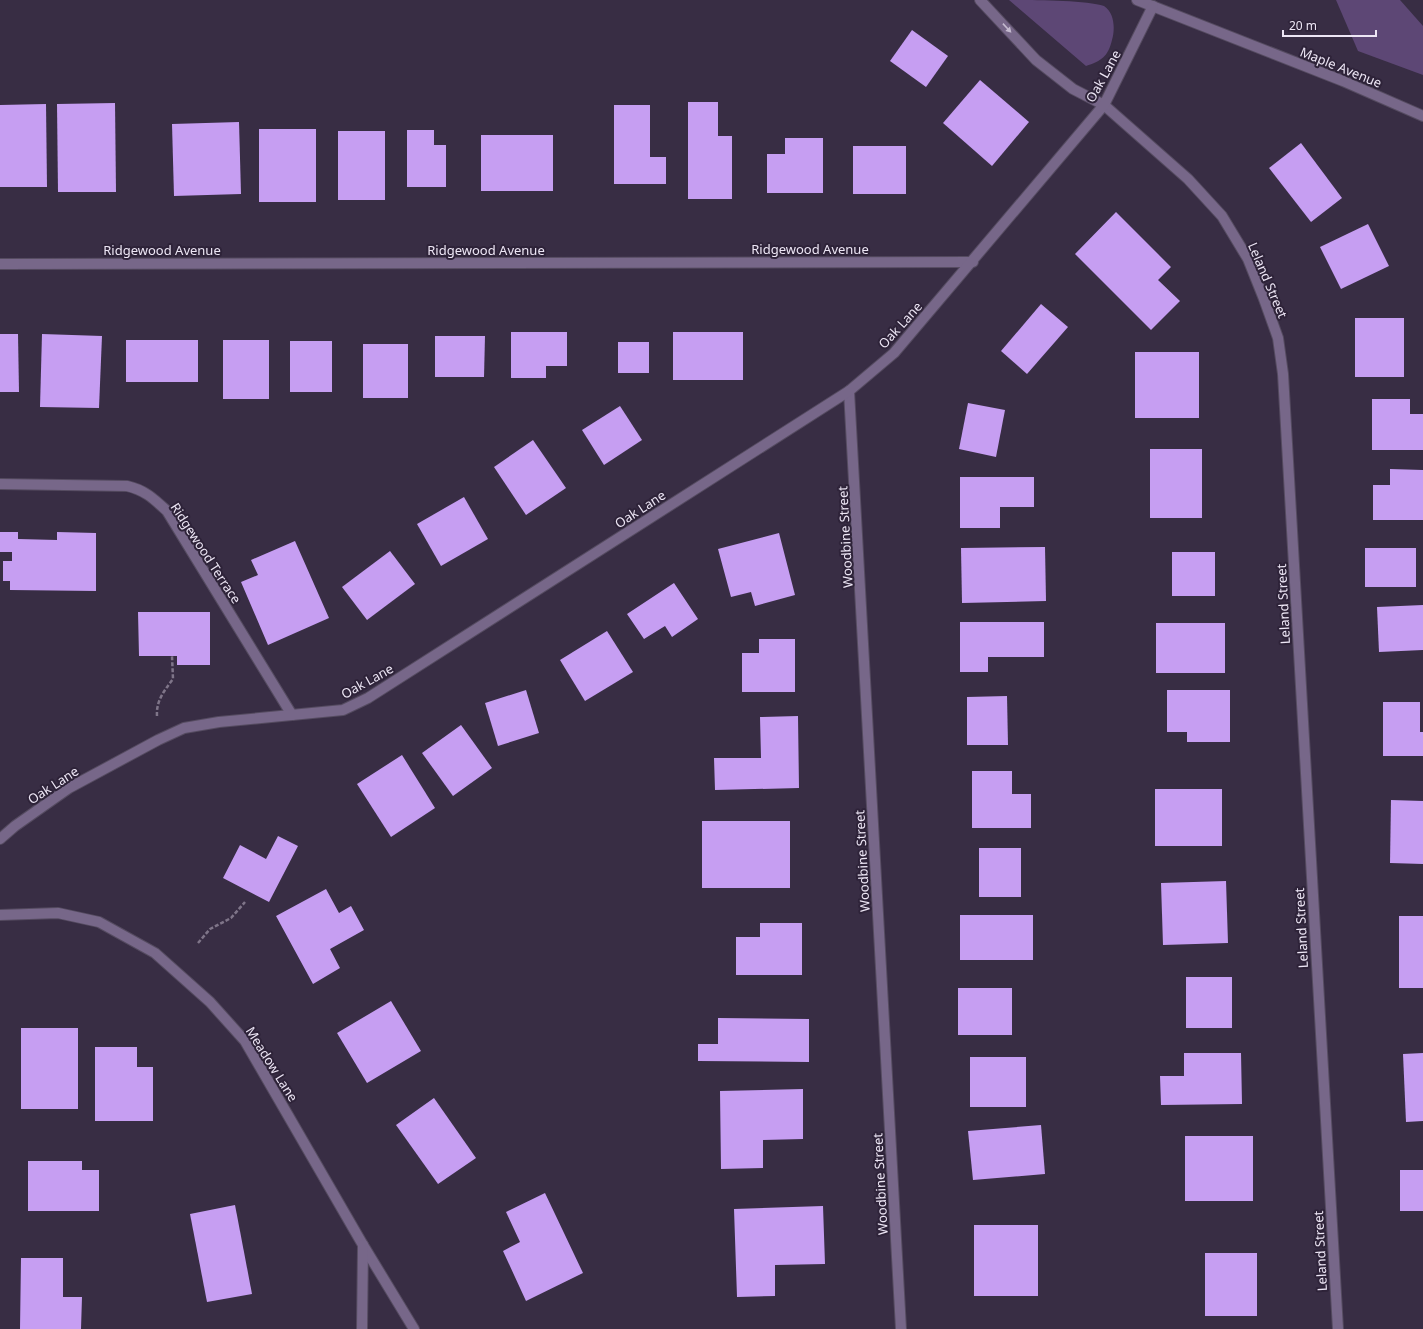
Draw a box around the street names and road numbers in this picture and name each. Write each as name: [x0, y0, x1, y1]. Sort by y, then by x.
street label: Maple Avenue: [1297, 42, 1385, 92]
street label: Oak Lane: [1081, 47, 1125, 105]
street label: Leland Street: [1244, 239, 1292, 321]
street label: Ridgewood Avenue: [751, 240, 869, 258]
street label: Ridgewood Avenue: [103, 241, 221, 259]
street label: Ridgewood Avenue: [427, 241, 545, 259]
street label: Oak Lane: [874, 298, 926, 352]
street label: Woodbine Street: [833, 485, 857, 588]
street label: Oak Lane: [611, 486, 669, 532]
street label: Ridgewood Terrace: [167, 499, 245, 607]
street label: Leland Street: [1272, 563, 1294, 645]
street label: Oak Lane: [338, 659, 396, 703]
street label: Oak Lane: [24, 762, 82, 808]
street label: Woodbine Street: [850, 809, 874, 912]
street label: Leland Street: [1290, 887, 1312, 969]
street label: Meadow Lane: [242, 1023, 302, 1105]
street label: Woodbine Street: [868, 1132, 892, 1235]
street label: Leland Street: [1309, 1210, 1331, 1292]

